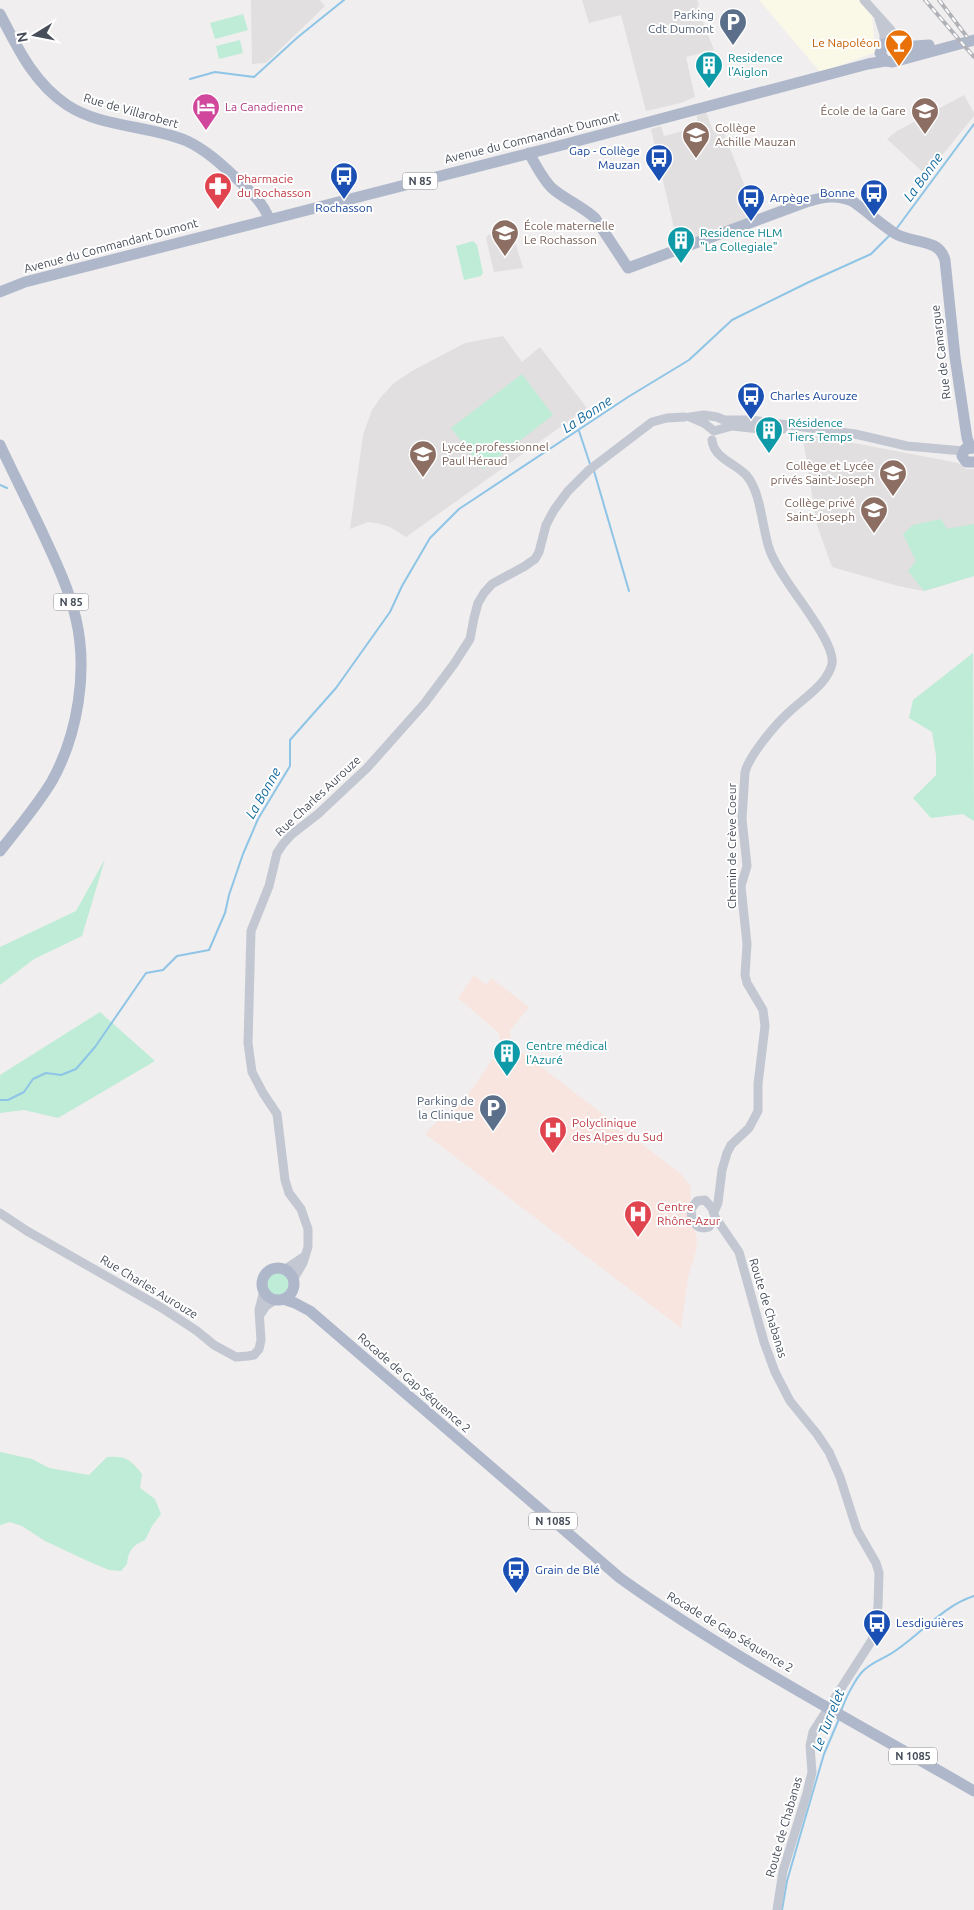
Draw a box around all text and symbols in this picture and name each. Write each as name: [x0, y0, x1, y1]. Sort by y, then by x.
parking icon: Parking Cdt Dumont: [718, 7, 748, 46]
place label: Parking Cdt Dumont: [648, 8, 714, 35]
north arrow: [10, 10, 60, 60]
bar icon: Le Napoléon: [884, 28, 914, 67]
text: N: [13, 31, 31, 44]
place label: Le Napoléon: [812, 36, 880, 49]
building icon: Residence l'Aiglon: [694, 50, 724, 89]
place label: Residence l'Aiglon: [728, 51, 783, 78]
street label: Rue de Villarobert: [82, 91, 180, 130]
hotel icon: La Canadienne: [191, 92, 221, 131]
school or university icon: École de la Gare: [910, 96, 940, 135]
place label: La Canadienne: [225, 100, 303, 113]
place label: École de la Gare: [820, 104, 906, 117]
street label: Avenue du Commandant Dumont: [443, 109, 621, 166]
school or university icon: Collège Achille Mauzan: [681, 120, 711, 159]
place label: Collège Achille Mauzan: [715, 121, 796, 148]
bus stop icon: Gap - Collège Mauzan: [644, 143, 674, 182]
place label: Gap - Collège Mauzan: [569, 144, 640, 171]
water label: La Bonne: [900, 150, 946, 204]
bus stop icon: Rochasson: [329, 161, 359, 200]
pharmacy icon: Pharmacie du Rochasson: [203, 171, 233, 210]
place label: Pharmacie du Rochasson: [237, 172, 311, 199]
road number: N 85: [402, 172, 438, 190]
bus stop icon: Bonne: [859, 178, 889, 217]
bus stop icon: Arpège: [736, 183, 766, 222]
place label: Bonne: [820, 186, 855, 199]
place label: Arpège: [770, 191, 810, 204]
place label: Rochasson: [315, 201, 373, 214]
street label: Avenue du Commandant Dumont: [22, 216, 200, 275]
school or university icon: École maternelle Le Rochasson: [490, 218, 520, 257]
place label: École maternelle Le Rochasson: [524, 219, 615, 246]
building icon: Residence HLM "La Collegiale": [666, 225, 696, 264]
place label: Residence HLM "La Collegiale": [700, 226, 783, 253]
street label: Rue de Camargue: [928, 304, 953, 400]
bus stop icon: Charles Aurouze: [736, 381, 766, 420]
place label: Charles Aurouze: [770, 389, 858, 402]
water label: La Bonne: [559, 392, 615, 436]
building icon: Résidence Tiers Temps: [754, 415, 784, 454]
place label: Résidence Tiers Temps: [788, 416, 852, 443]
school or university icon: Lycée professionnel Paul Héraud: [408, 439, 438, 478]
place label: Lycée professionnel Paul Héraud: [442, 440, 549, 467]
school or university icon: Collège et Lycée privés Saint-Joseph: [878, 458, 908, 497]
place label: Collège et Lycée privés Saint-Joseph: [771, 459, 874, 486]
school or university icon: Collège privé Saint-Joseph: [859, 495, 889, 534]
place label: Collège privé Saint-Joseph: [785, 496, 855, 523]
road number: N 85: [54, 594, 88, 610]
street label: Rue Charles Aurouze: [272, 753, 363, 838]
water label: La Bonne: [242, 765, 284, 821]
street label: Chemin de Crève Coeur: [725, 782, 738, 909]
building icon: Centre médical l'Azuré: [492, 1038, 522, 1077]
place label: Centre médical l'Azuré: [526, 1039, 607, 1066]
parking icon: Parking de la Clinique: [478, 1093, 508, 1132]
place label: Parking de la Clinique: [417, 1094, 474, 1121]
hospital icon: Polyclinique des Alpes du Sud: [538, 1115, 568, 1154]
place label: Polyclinique des Alpes du Sud: [572, 1116, 663, 1143]
hospital icon: Centre Rhône-Azur: [623, 1199, 653, 1238]
place label: Centre Rhône-Azur: [657, 1200, 721, 1227]
street label: Rue Charles Aurouze: [98, 1252, 200, 1321]
street label: Route de Chabanas: [747, 1256, 790, 1359]
street label: Rocade de Gap Séquence 2: [355, 1330, 473, 1435]
road number: N 1085: [529, 1512, 577, 1530]
bus stop icon: Grain de Blé: [501, 1555, 531, 1594]
place label: Grain de Blé: [535, 1563, 600, 1576]
street label: Rocade de Gap Séquence 2: [665, 1589, 796, 1674]
bus stop icon: Lesdiguières: [862, 1608, 892, 1647]
place label: Lesdiguières: [896, 1616, 964, 1629]
water label: Le Turrelet: [808, 1686, 848, 1753]
road number: N 1085: [889, 1748, 937, 1764]
street label: Route de Chabanas: [763, 1775, 804, 1878]

